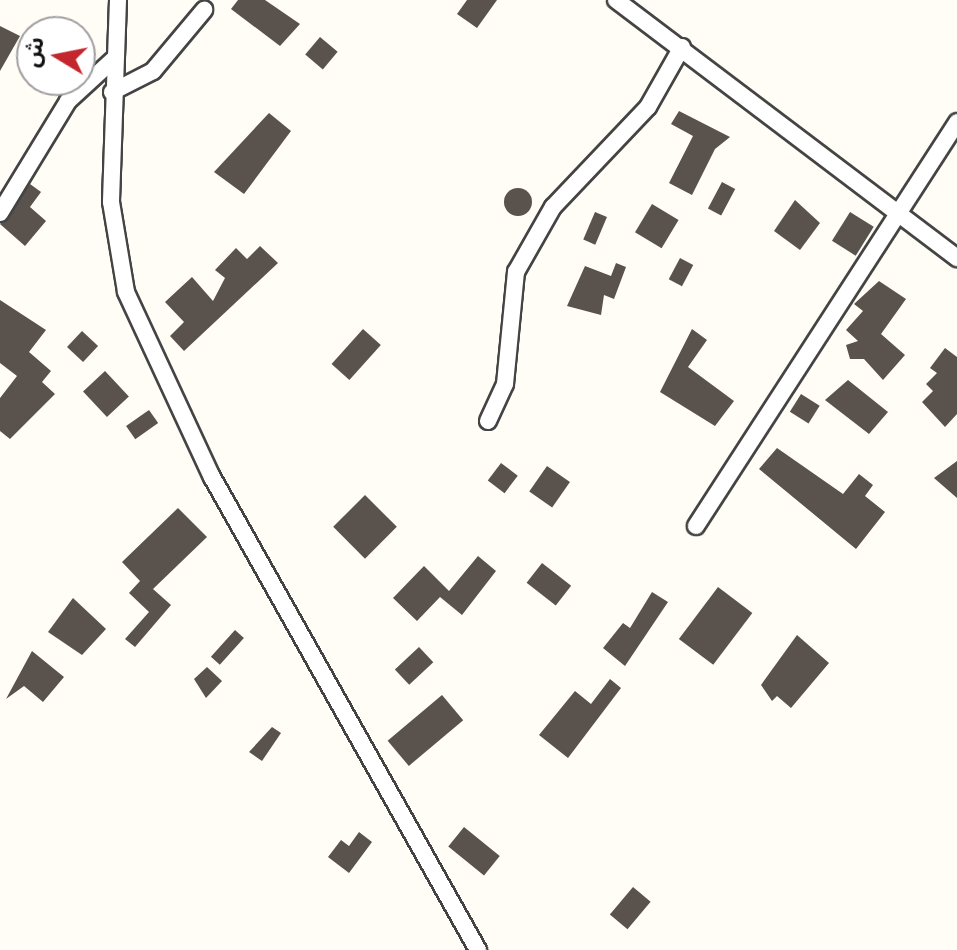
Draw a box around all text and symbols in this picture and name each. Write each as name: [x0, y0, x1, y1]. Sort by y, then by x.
north arrow: [16, 16, 96, 96]
text: ش: [19, 35, 49, 69]

